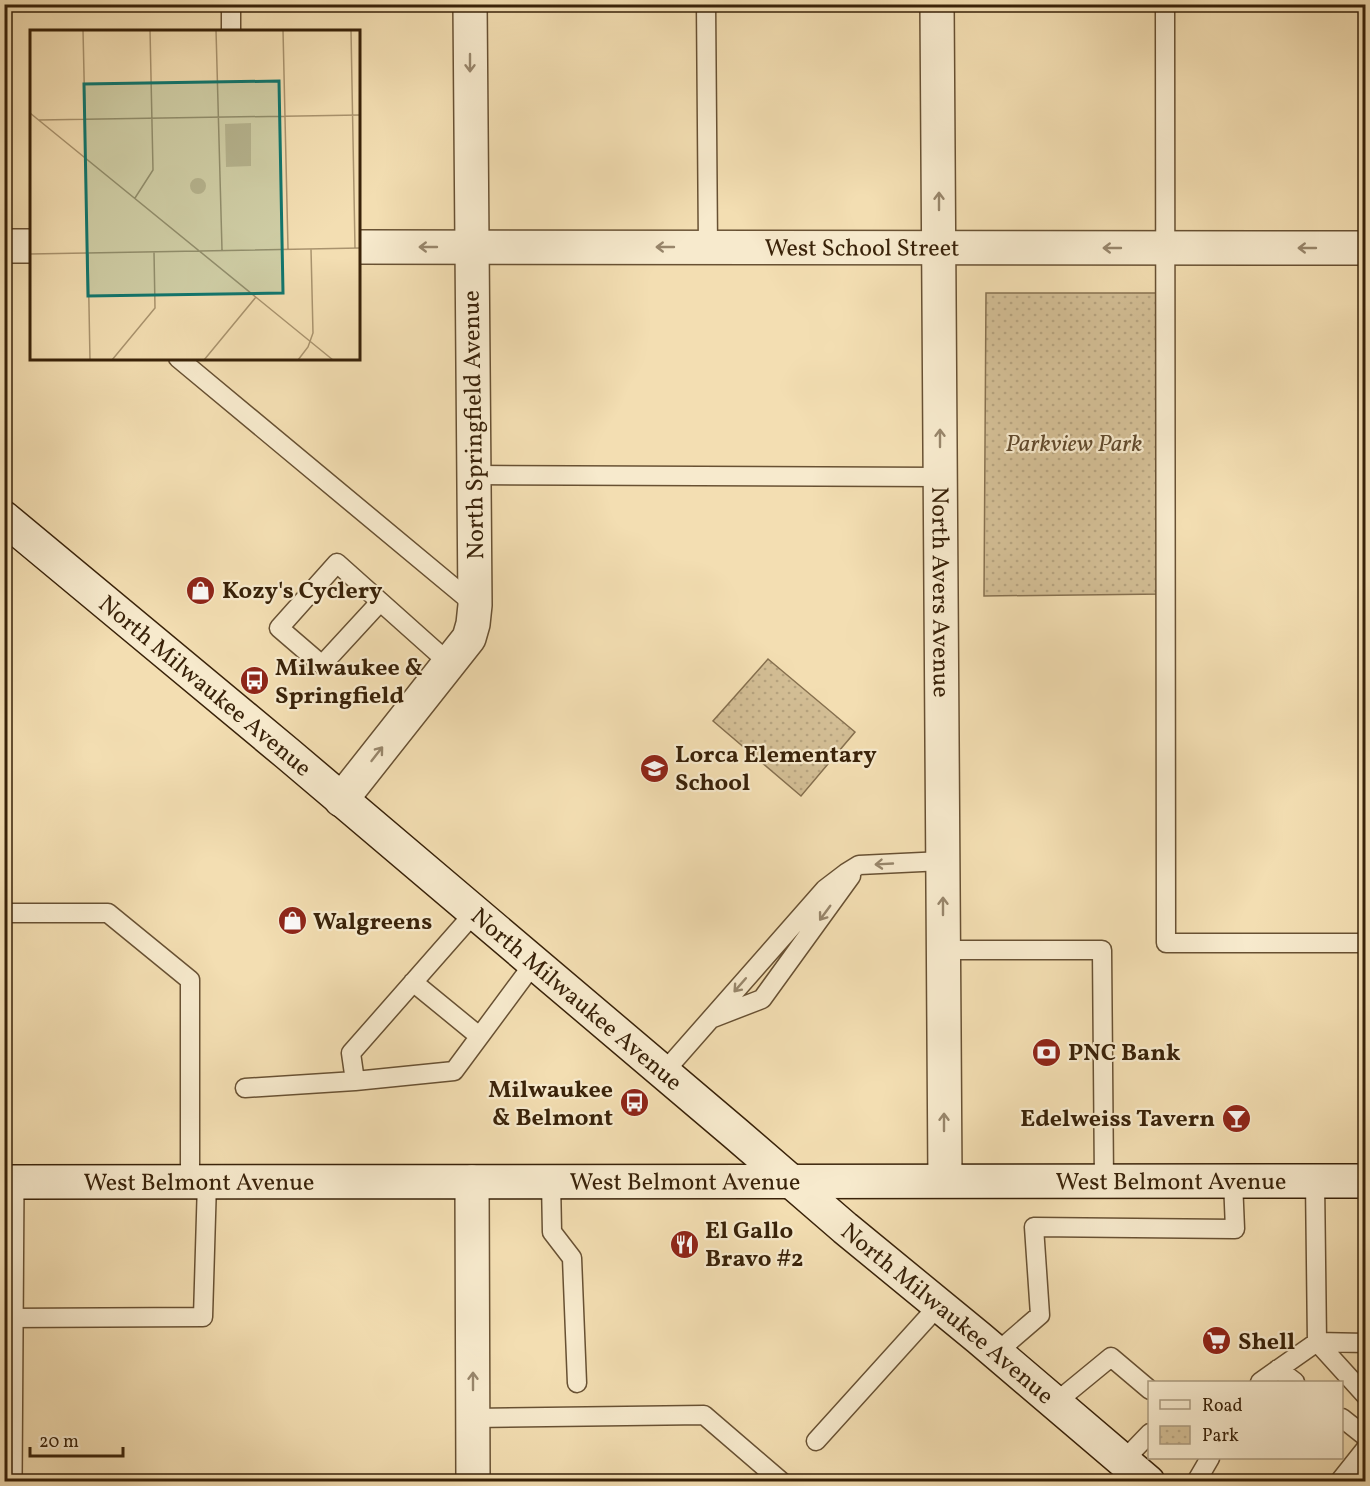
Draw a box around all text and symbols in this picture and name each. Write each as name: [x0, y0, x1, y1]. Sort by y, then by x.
inset map: [30, 30, 360, 360]
one-way arrow: [464, 52, 476, 72]
one-way arrow: [933, 191, 944, 211]
street label: West School Street: [764, 232, 960, 267]
one-way arrow: [419, 241, 439, 253]
one-way arrow: [656, 241, 676, 253]
one-way arrow: [1103, 242, 1123, 254]
one-way arrow: [1298, 242, 1318, 254]
street label: North Springfield Avenue: [456, 290, 494, 560]
one-way arrow: [934, 428, 946, 448]
park label: Parkview Park: [1006, 428, 1142, 462]
street label: North Avers Avenue: [921, 486, 957, 698]
shop icon: Kozy's Cyclery: [185, 574, 217, 606]
place label: Kozy's Cyclery: [222, 575, 383, 609]
street label: North Milwaukee Avenue: [90, 588, 318, 786]
place label: Milwaukee & Springfield: [275, 652, 423, 714]
bus stop icon: Milwaukee & Springfield: [238, 665, 270, 697]
place label: Lorca Elementary School: [675, 739, 877, 801]
one-way arrow: [371, 746, 384, 762]
school or university icon: Lorca Elementary School: [638, 752, 670, 784]
one-way arrow: [875, 859, 895, 870]
one-way arrow: [937, 896, 949, 916]
street label: North Milwaukee Avenue: [462, 901, 689, 1100]
one-way arrow: [819, 904, 831, 920]
shop icon: Walgreens: [276, 905, 308, 937]
place label: Walgreens: [313, 906, 432, 940]
one-way arrow: [733, 977, 747, 992]
bank icon: PNC Bank: [1031, 1036, 1063, 1068]
place label: PNC Bank: [1068, 1037, 1181, 1071]
place label: Milwaukee & Belmont: [488, 1074, 613, 1136]
bus stop icon: Milwaukee & Belmont: [618, 1087, 650, 1119]
bar icon: Edelweiss Tavern: [1220, 1102, 1252, 1134]
place label: Edelweiss Tavern: [1020, 1103, 1215, 1137]
one-way arrow: [938, 1112, 950, 1132]
street label: West Belmont Avenue: [570, 1166, 800, 1201]
street label: West Belmont Avenue: [1056, 1166, 1286, 1200]
street label: West Belmont Avenue: [84, 1167, 314, 1201]
place label: El Gallo Bravo #2: [705, 1215, 804, 1277]
street label: North Milwaukee Avenue: [832, 1216, 1060, 1413]
restaurant icon: El Gallo Bravo #2: [668, 1228, 700, 1260]
supermarket icon: Shell: [1201, 1325, 1233, 1357]
place label: Shell: [1238, 1326, 1295, 1360]
one-way arrow: [467, 1372, 479, 1392]
legend: [1148, 1381, 1343, 1459]
text: Road: [1202, 1394, 1243, 1419]
scale bar: [30, 1420, 123, 1458]
text: Park: [1202, 1424, 1239, 1449]
text: 20 m: [39, 1430, 79, 1455]

